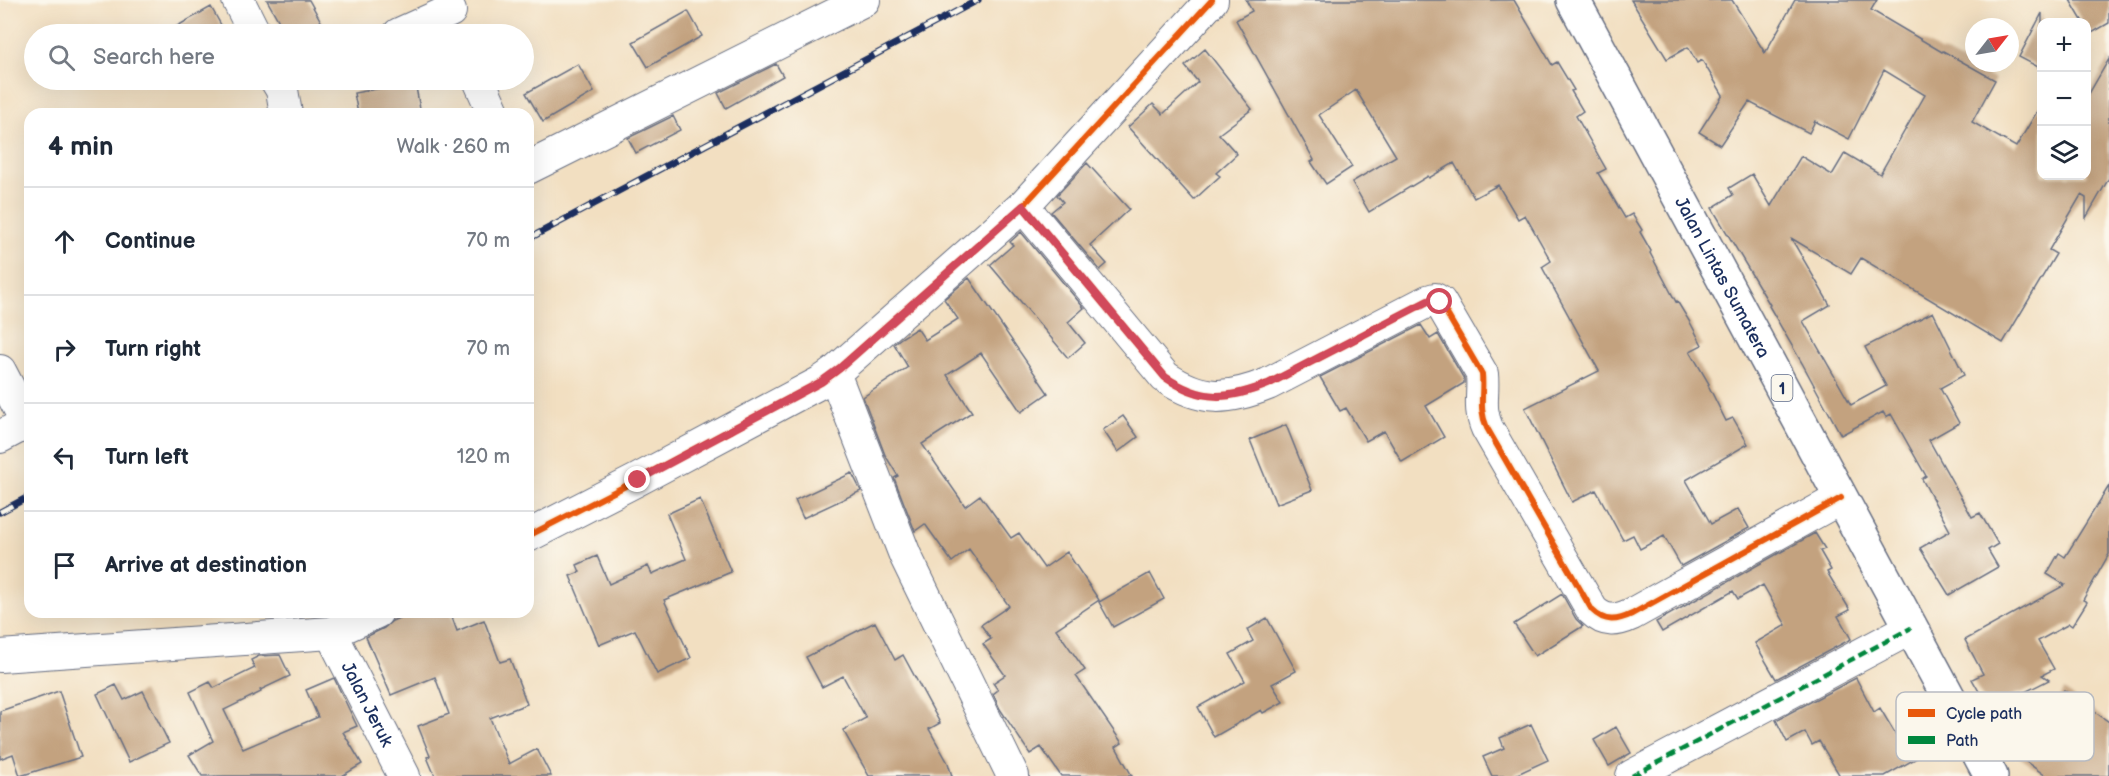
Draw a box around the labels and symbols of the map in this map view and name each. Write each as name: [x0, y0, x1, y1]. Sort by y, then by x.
north arrow: [1965, 18, 2019, 72]
street label: Jalan Lintas Sumatera: [1670, 193, 1774, 362]
route start: [1426, 288, 1452, 314]
road number: 1: [1772, 375, 1792, 401]
route end: [624, 466, 650, 492]
street label: Jalan Jeruk: [337, 659, 397, 751]
legend: [1896, 692, 2094, 761]
text: Cycle path: [1946, 705, 2022, 724]
text: Path: [1946, 732, 1978, 751]

